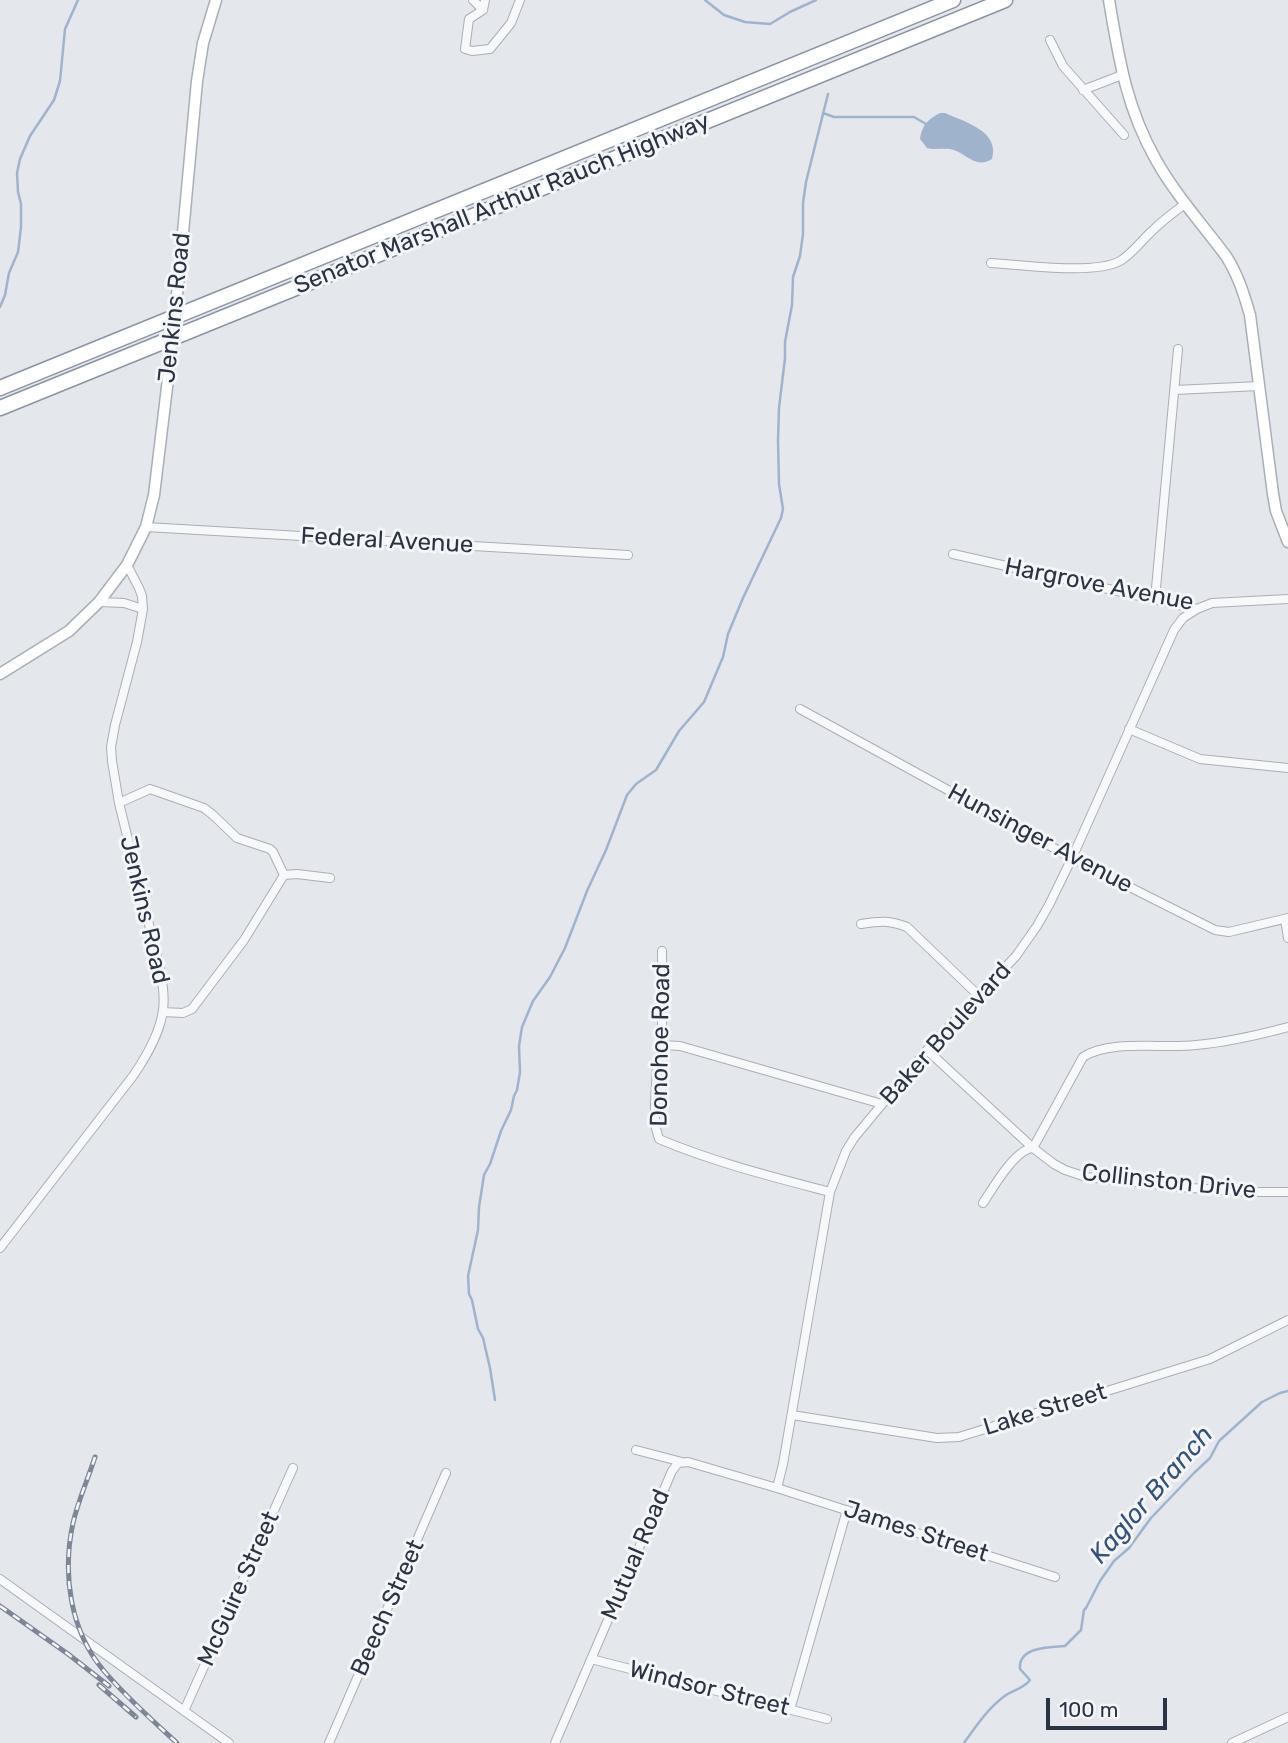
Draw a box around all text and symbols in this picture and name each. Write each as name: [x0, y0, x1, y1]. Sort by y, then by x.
street label: Senator Marshall Arthur Rauch Highway: [290, 107, 714, 301]
street label: Jenkins Road: [153, 231, 197, 385]
street label: Federal Avenue: [300, 522, 474, 560]
street label: Hargrove Avenue: [1002, 553, 1196, 617]
street label: Hunsinger Avenue: [942, 778, 1138, 900]
street label: Jenkins Road: [113, 833, 175, 987]
street label: Baker Boulevard: [874, 957, 1018, 1111]
street label: Donohoe Road: [645, 963, 677, 1127]
street label: Collinston Drive: [1080, 1159, 1258, 1205]
street label: Lake Street: [980, 1378, 1110, 1442]
water label: Kaglor Branch: [1084, 1420, 1220, 1570]
street label: Mutual Road: [596, 1485, 676, 1625]
street label: James Street: [840, 1495, 992, 1569]
street label: McGuire Street: [192, 1507, 286, 1671]
street label: Beech Street: [345, 1535, 431, 1681]
street label: Windsor Street: [626, 1655, 792, 1723]
scale bar: [1050, 1684, 1171, 1728]
text: 100 m: [1059, 1697, 1118, 1722]

